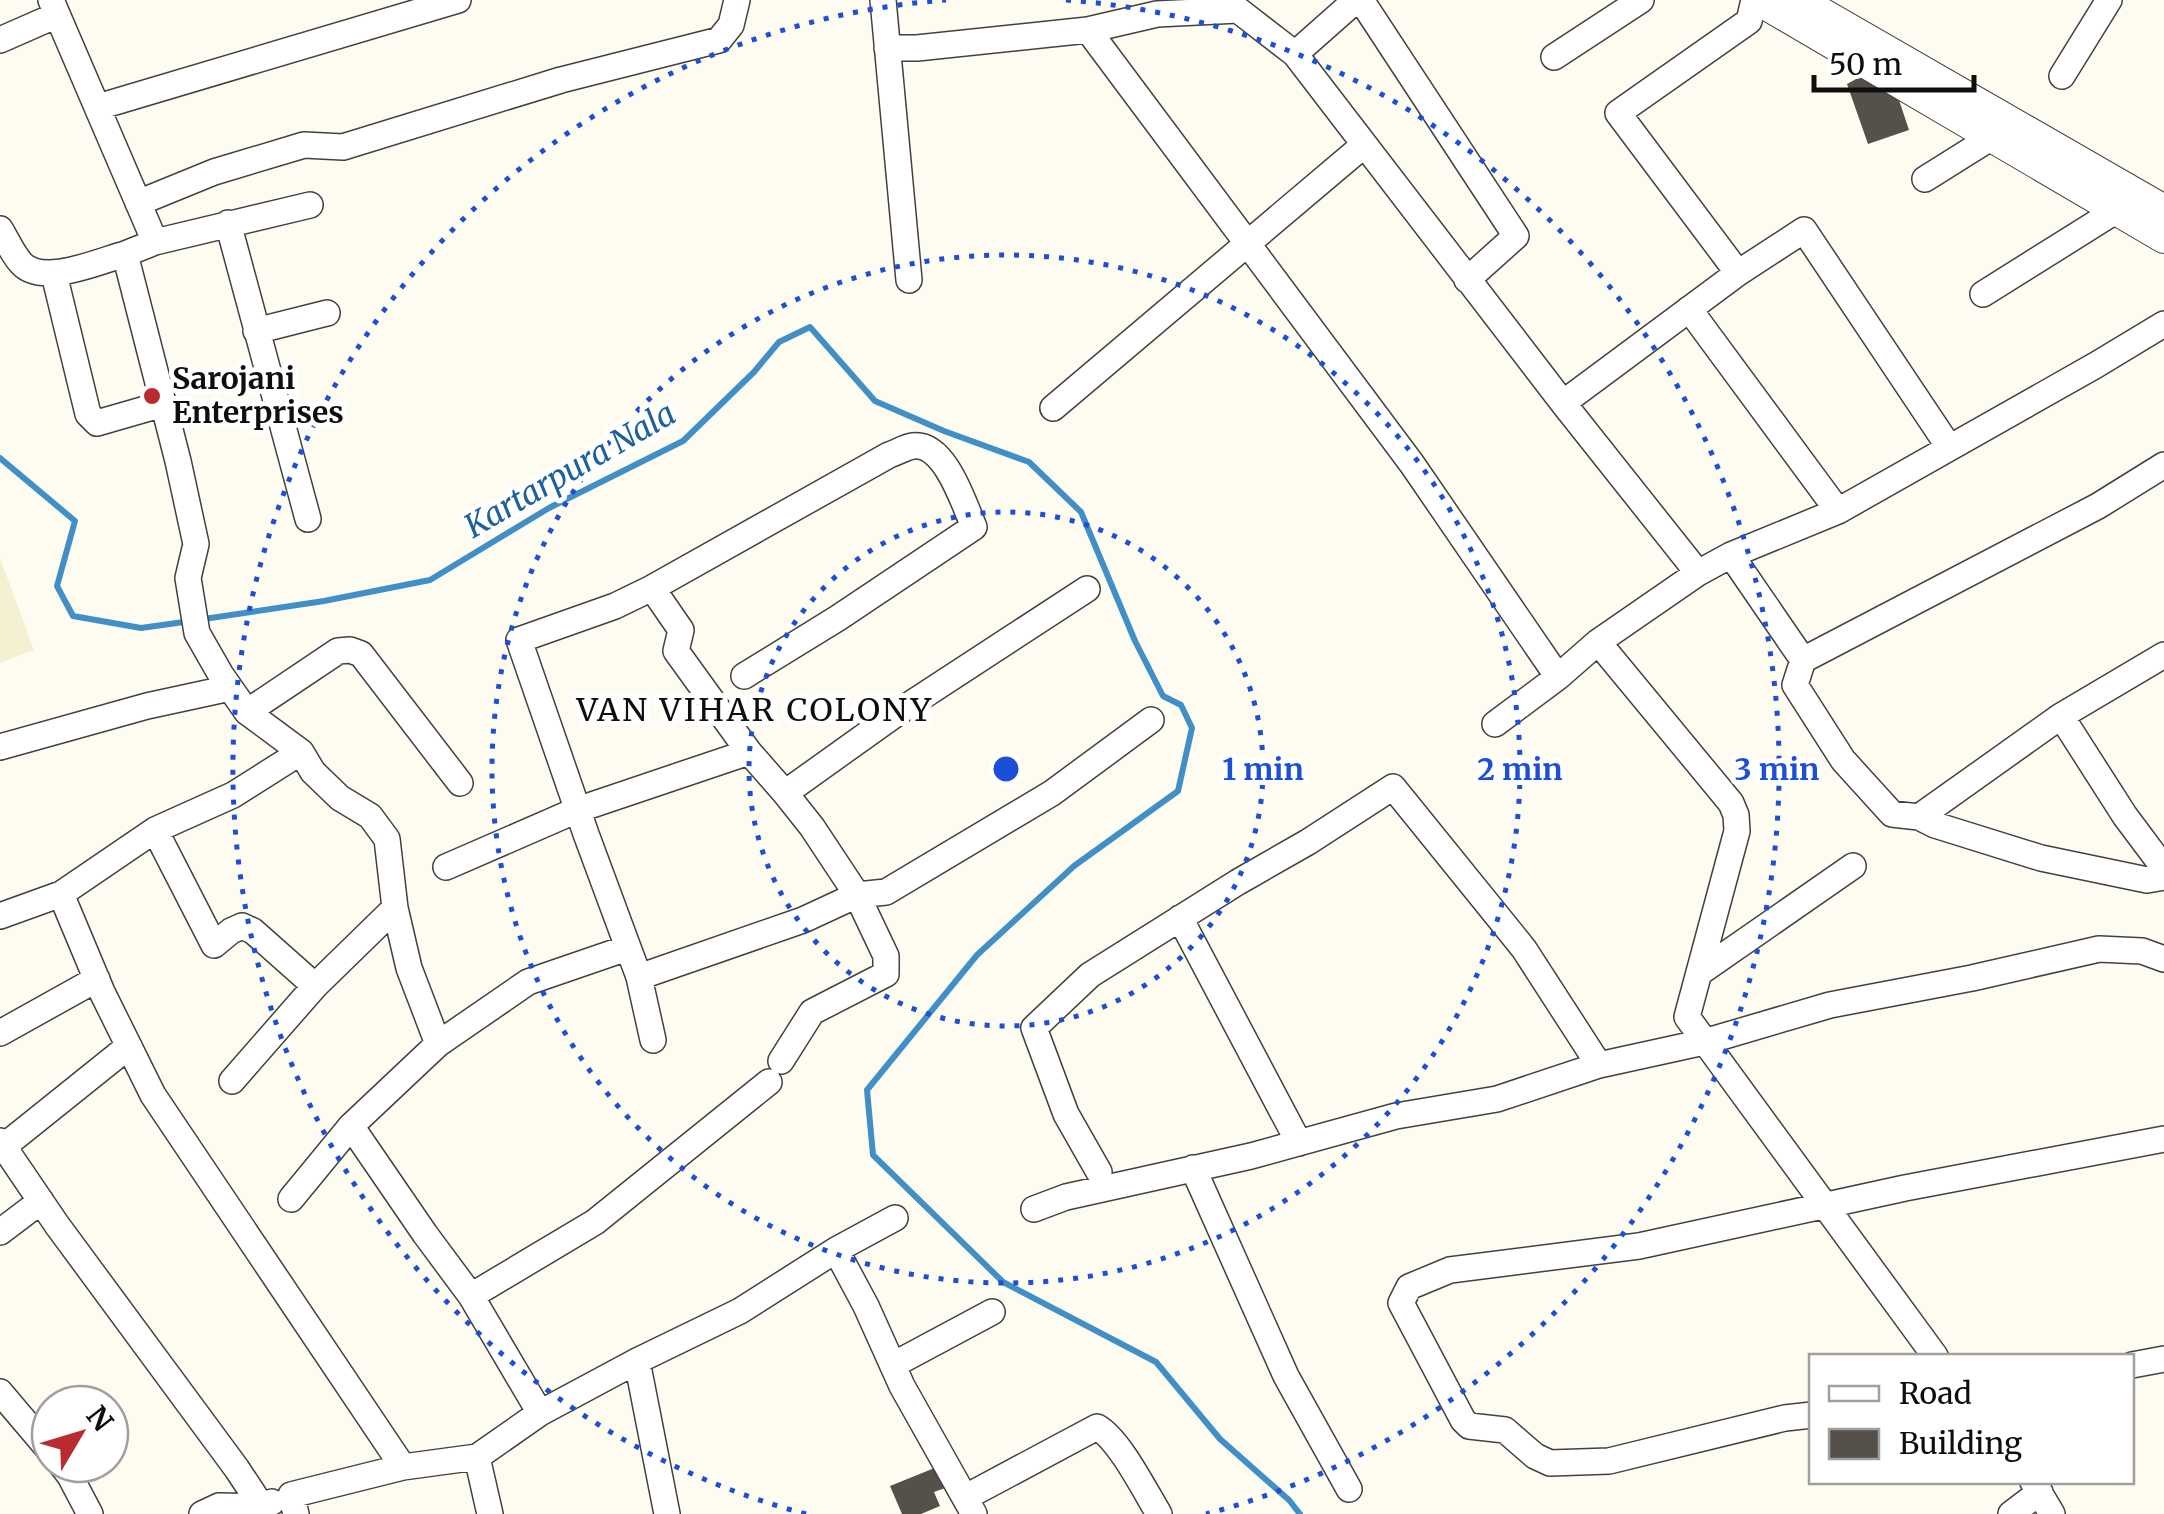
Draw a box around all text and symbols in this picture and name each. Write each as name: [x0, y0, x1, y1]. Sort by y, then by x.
scale bar: [1814, 30, 1974, 92]
text: 50 m: [1829, 45, 1902, 83]
place label: Sarojani Enterprises: [172, 359, 344, 431]
marker: Sarojani Enterprises: [141, 385, 163, 407]
water label: Kartarpura Nala: [457, 393, 683, 547]
district label: VAN VIHAR COLONY: [575, 690, 934, 730]
text: 1 min: [1222, 750, 1304, 788]
text: 2 min: [1477, 750, 1563, 788]
text: 3 min: [1735, 750, 1819, 788]
centre of rings: [988, 751, 1024, 787]
legend: [1809, 1354, 2134, 1484]
text: Road: [1899, 1374, 1972, 1412]
north arrow: [30, 1384, 130, 1484]
text: N: [79, 1399, 121, 1438]
text: Building: [1899, 1424, 2022, 1462]

